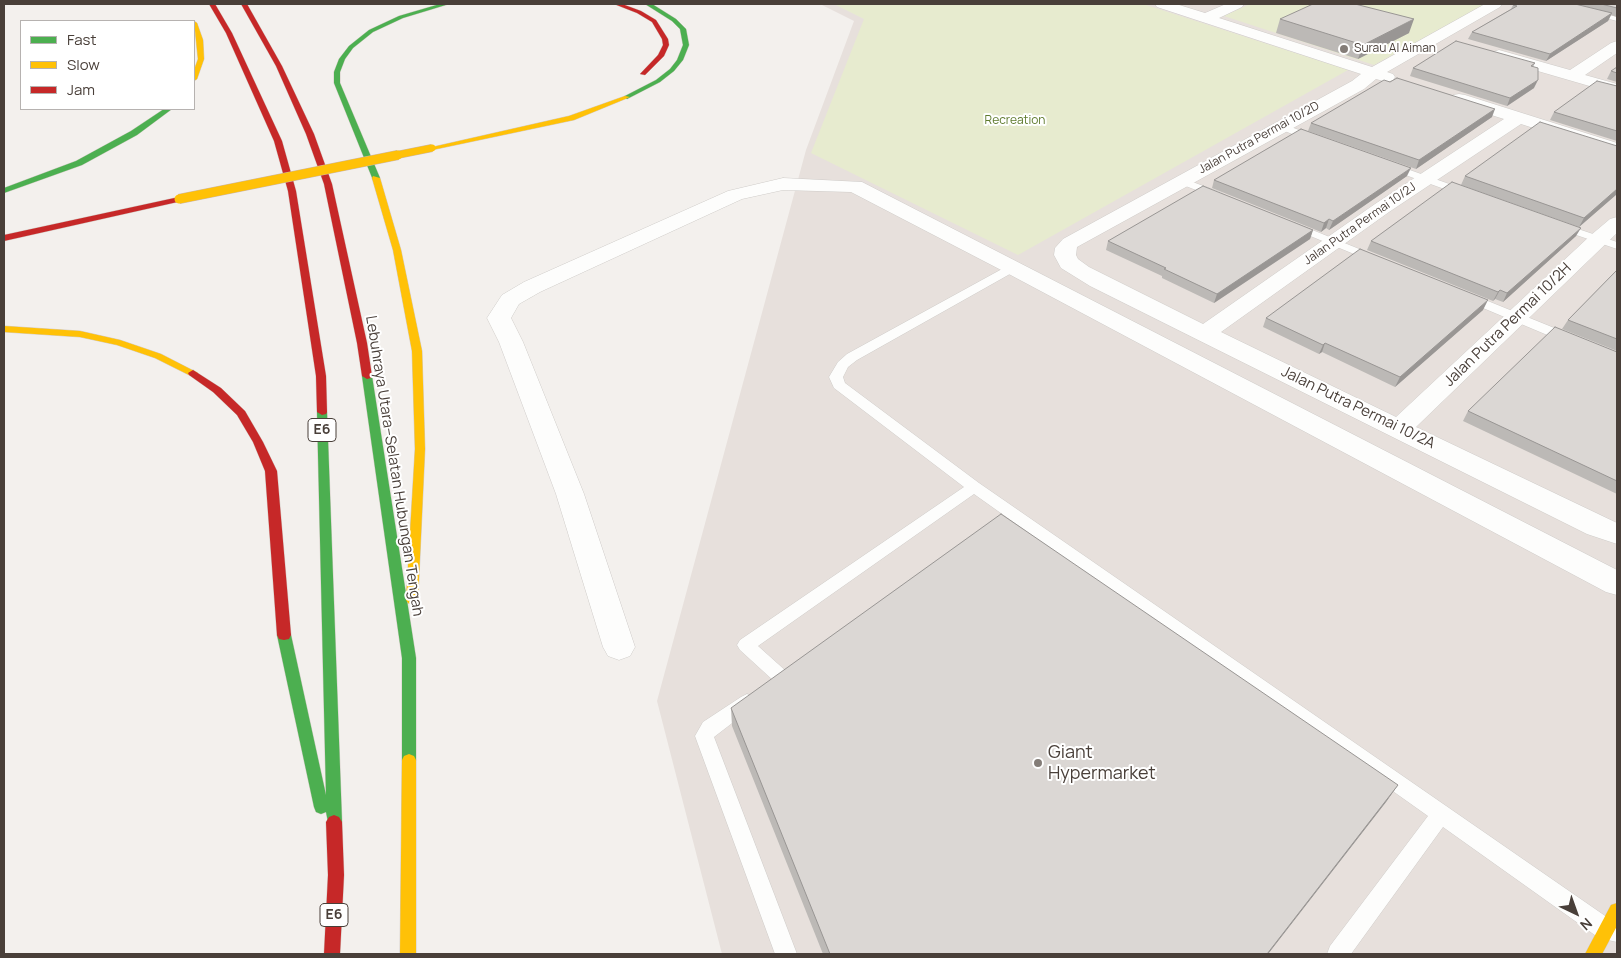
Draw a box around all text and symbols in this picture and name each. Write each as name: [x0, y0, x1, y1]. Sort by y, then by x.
legend: [20, 20, 195, 110]
text: Fast: [67, 29, 96, 50]
place label: Surau Al Aiman: [1354, 42, 1436, 56]
marker: Surau Al Aiman: [1338, 43, 1350, 55]
text: Slow: [67, 54, 100, 75]
text: Jam: [67, 79, 95, 100]
street label: Jalan Putra Permai 10/2D: [1196, 99, 1322, 177]
park label: Recreation: [985, 114, 1045, 128]
street label: Jalan Putra Permai 10/2J: [1301, 180, 1419, 268]
street label: Jalan Putra Permai 10/2H: [1441, 260, 1575, 390]
street label: Lebuhraya Utara–Selatan Hubungan Tengah: [361, 315, 427, 617]
street label: Jalan Putra Permai 10/2A: [1278, 363, 1438, 453]
road number: E6: [308, 418, 336, 442]
place label: Giant Hypermarket: [1048, 742, 1156, 784]
marker: Giant Hypermarket: [1032, 757, 1044, 769]
north arrow: [1551, 888, 1601, 938]
road number: E6: [320, 904, 348, 926]
text: N: [1576, 914, 1596, 935]

